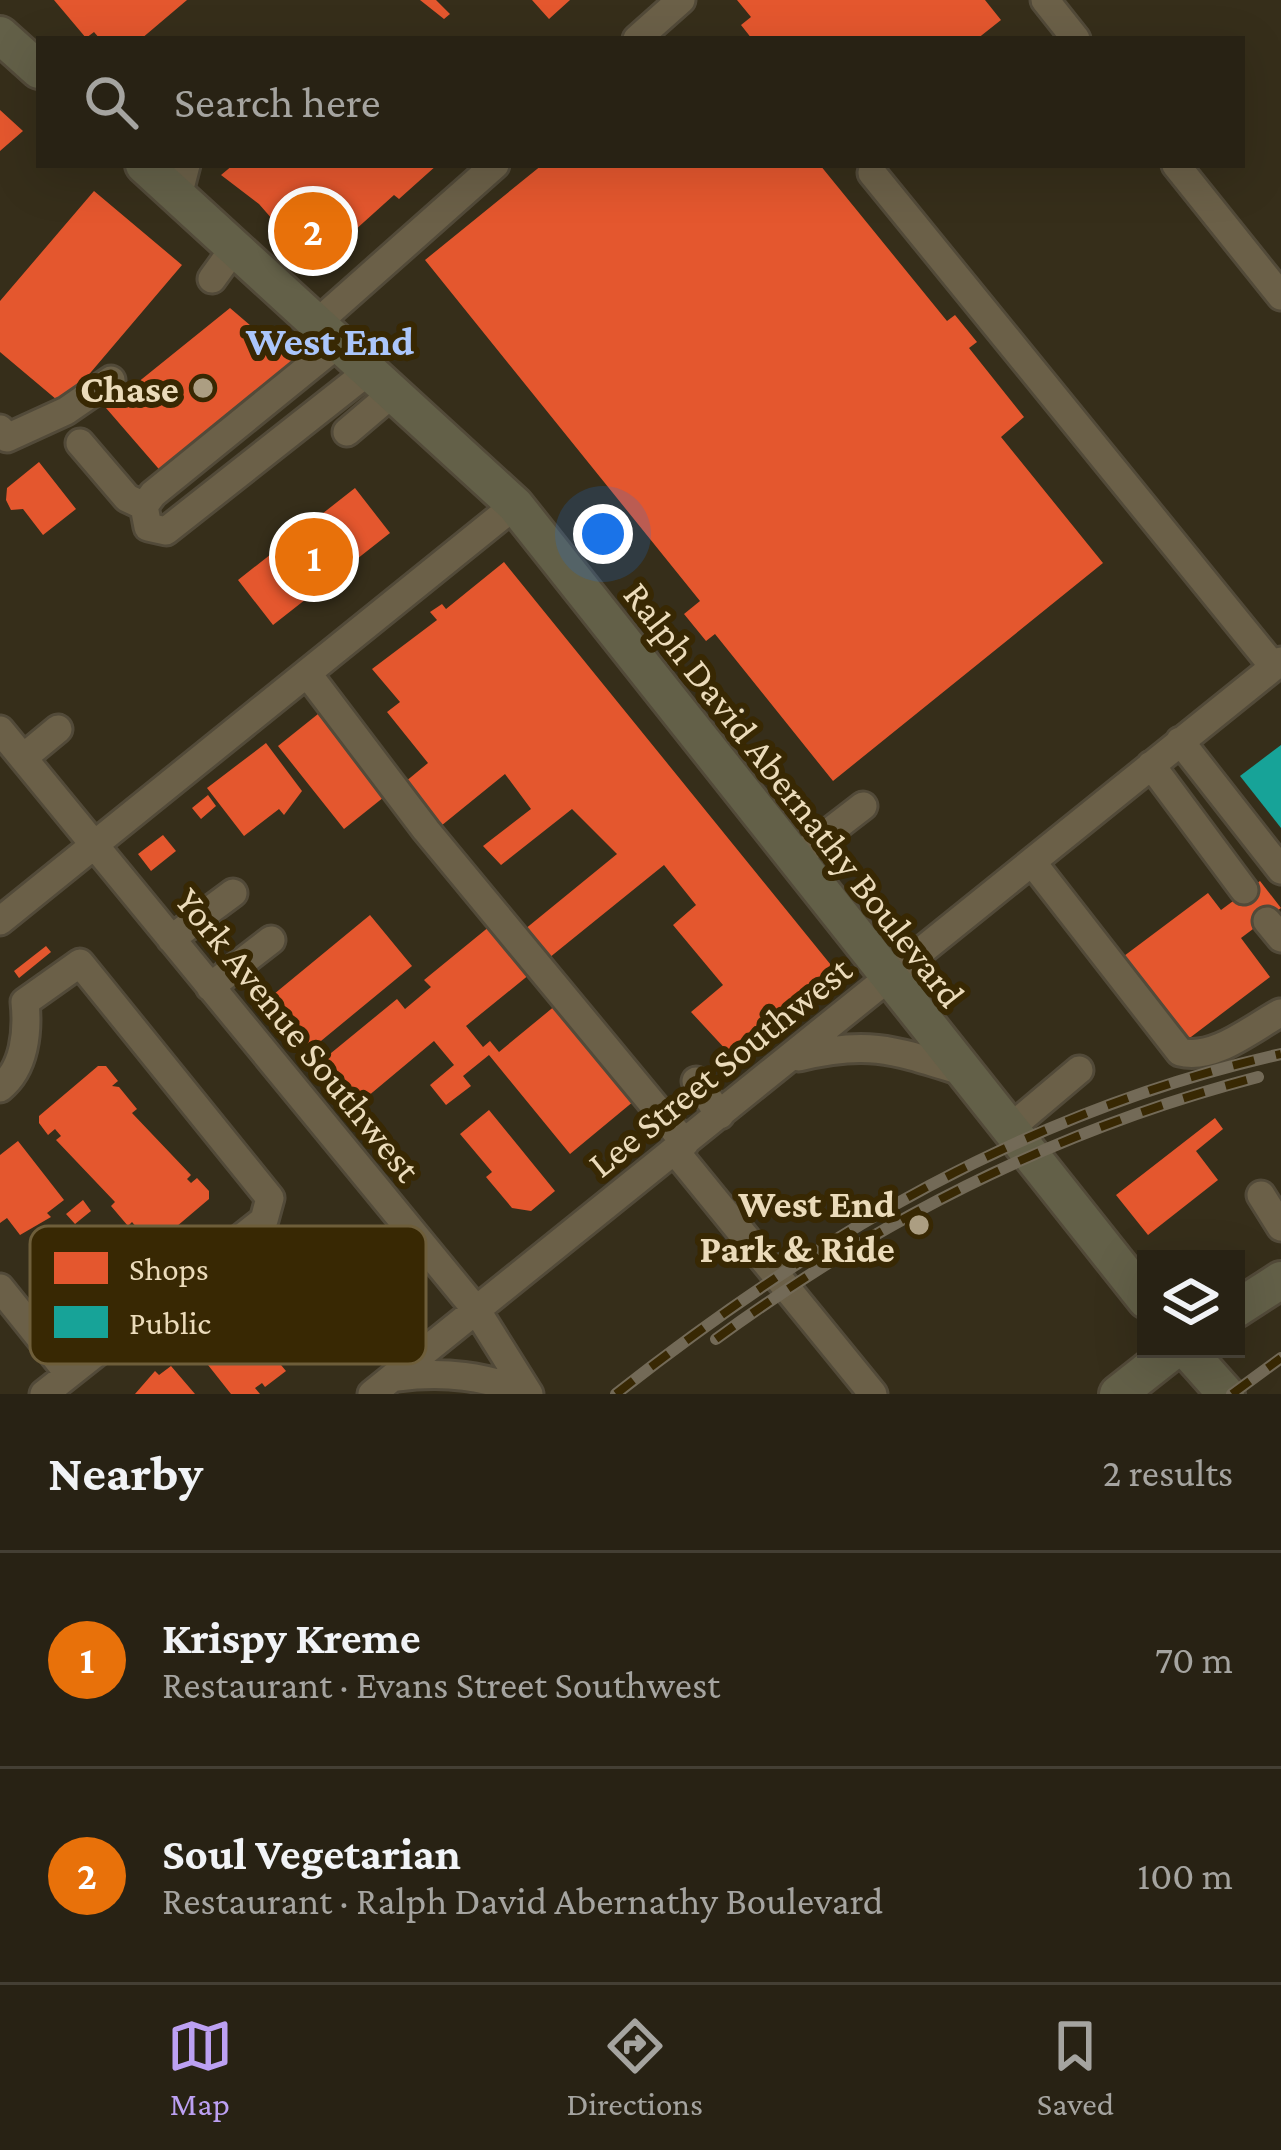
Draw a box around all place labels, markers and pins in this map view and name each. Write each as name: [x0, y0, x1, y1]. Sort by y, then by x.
pin: 2: [274, 186, 352, 276]
place label: Chase: [80, 367, 179, 410]
marker: Chase: [190, 375, 216, 401]
pin: 1: [275, 512, 353, 602]
place label: West End Park & Ride: [700, 1182, 895, 1270]
marker: West End Park & Ride: [906, 1212, 932, 1238]

